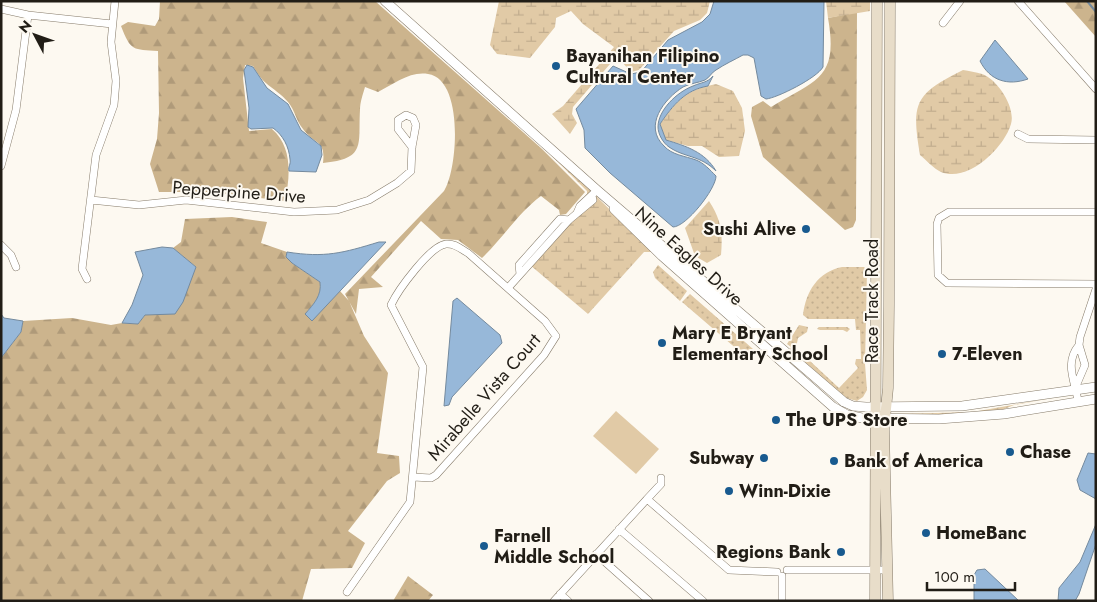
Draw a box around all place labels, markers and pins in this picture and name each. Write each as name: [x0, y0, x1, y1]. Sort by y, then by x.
place label: Bayanihan Filipino Cultural Center: [566, 43, 720, 90]
marker: Bayanihan Filipino Cultural Center: [550, 60, 562, 72]
place label: Sushi Alive: [703, 216, 796, 242]
marker: Sushi Alive: [800, 223, 812, 235]
place label: Mary E Bryant Elementary School: [672, 320, 828, 367]
marker: Mary E Bryant Elementary School: [656, 337, 668, 349]
place label: 7-Eleven: [952, 341, 1023, 367]
marker: 7-Eleven: [936, 348, 948, 360]
place label: The UPS Store: [786, 407, 908, 433]
marker: The UPS Store: [770, 414, 782, 426]
place label: Chase: [1020, 439, 1071, 465]
place label: Subway: [689, 445, 755, 471]
marker: Chase: [1004, 446, 1016, 458]
place label: Bank of America: [844, 448, 983, 474]
marker: Subway: [758, 452, 770, 464]
marker: Bank of America: [828, 455, 840, 467]
place label: Winn-Dixie: [739, 478, 831, 504]
marker: Winn-Dixie: [723, 485, 735, 497]
place label: HomeBanc: [936, 520, 1027, 546]
place label: Farnell Middle School: [494, 523, 614, 570]
marker: HomeBanc: [920, 527, 932, 539]
place label: Regions Bank: [716, 539, 832, 565]
marker: Farnell Middle School: [478, 540, 490, 552]
marker: Regions Bank: [835, 546, 847, 558]

